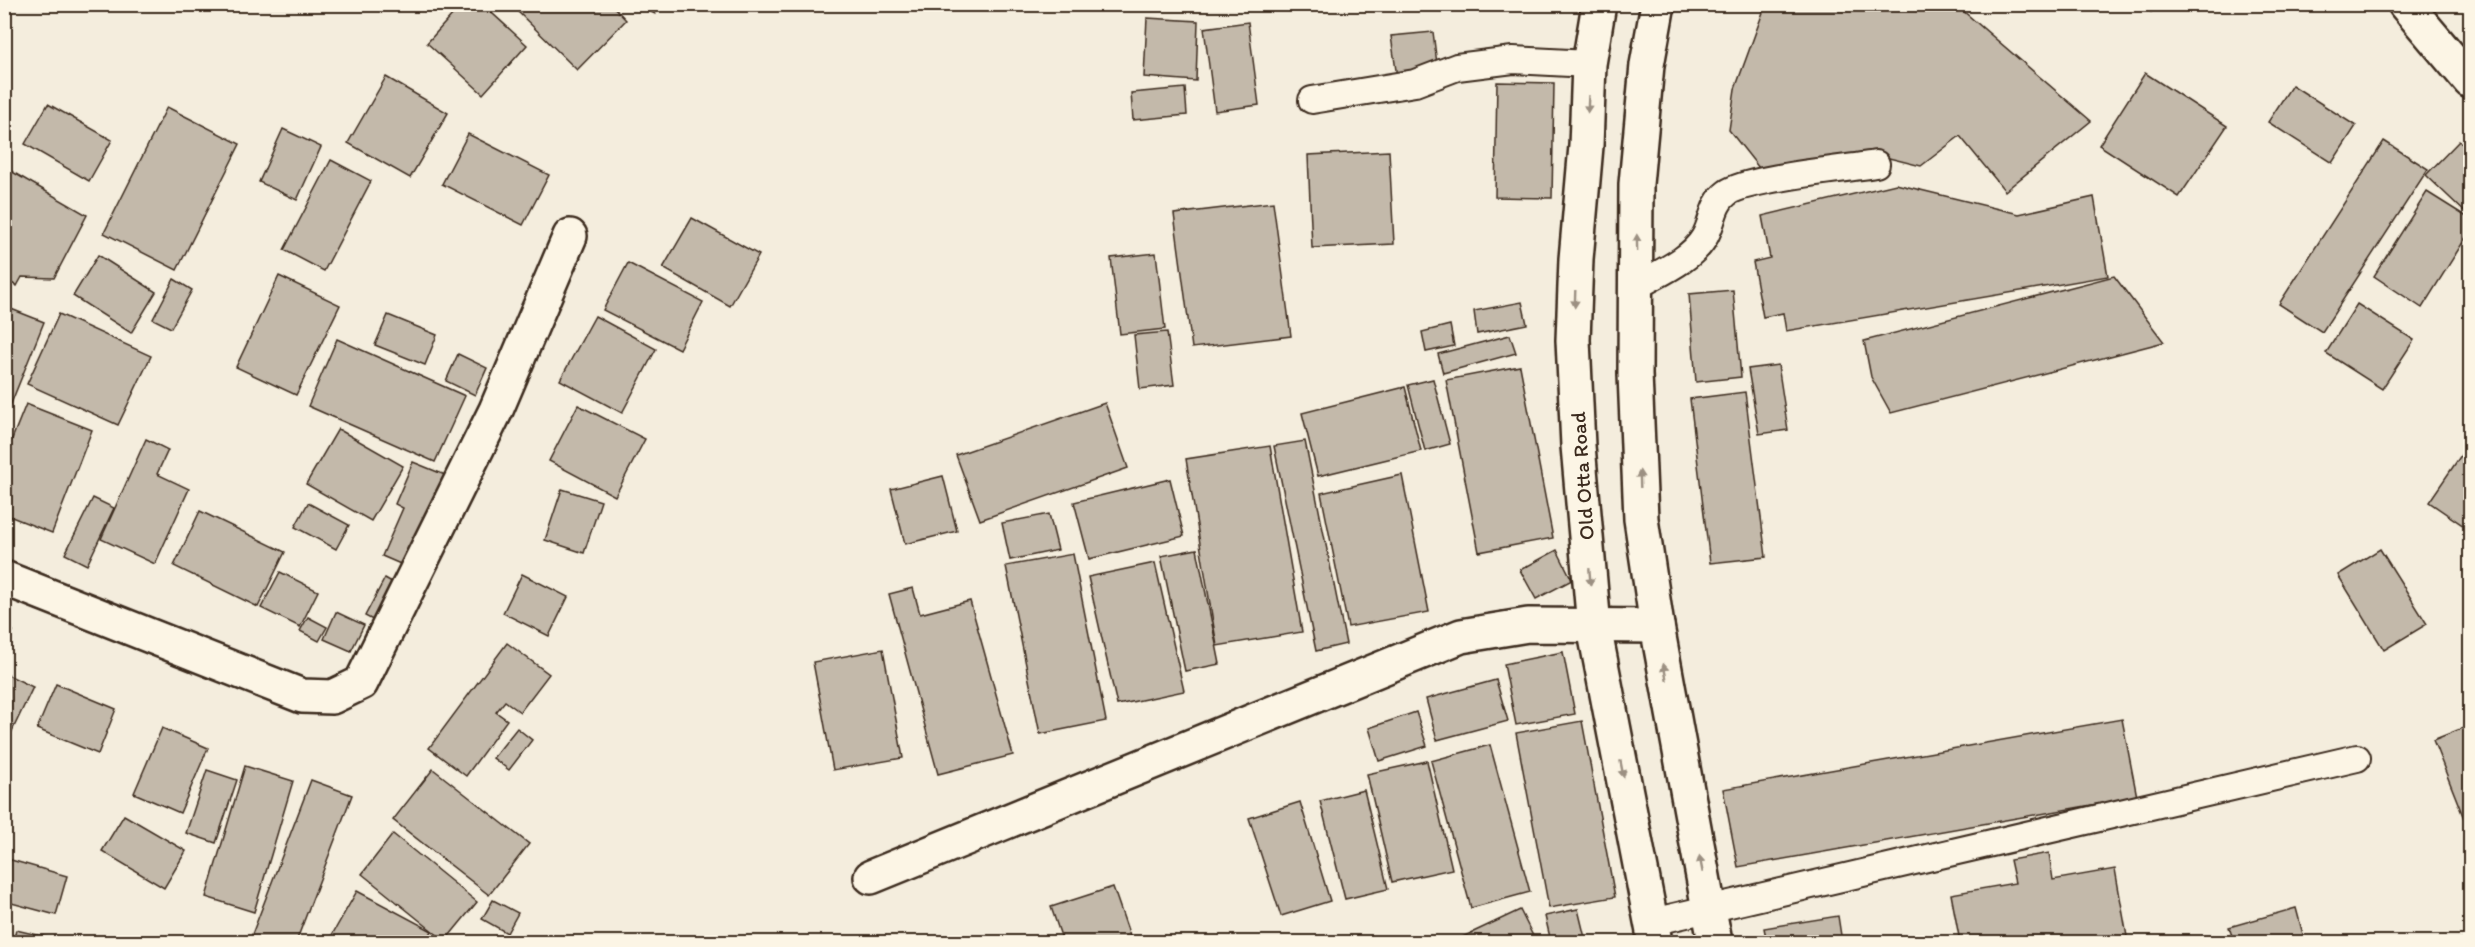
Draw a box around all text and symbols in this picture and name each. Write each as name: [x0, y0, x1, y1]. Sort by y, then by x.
one-way arrow: [1583, 95, 1592, 114]
one-way arrow: [1632, 233, 1642, 252]
one-way arrow: [1570, 289, 1580, 308]
street label: Old Otta Road: [1565, 411, 1599, 541]
one-way arrow: [1635, 470, 1644, 489]
one-way arrow: [1585, 568, 1595, 587]
one-way arrow: [1660, 663, 1669, 682]
one-way arrow: [1618, 760, 1627, 779]
one-way arrow: [1696, 854, 1705, 873]

